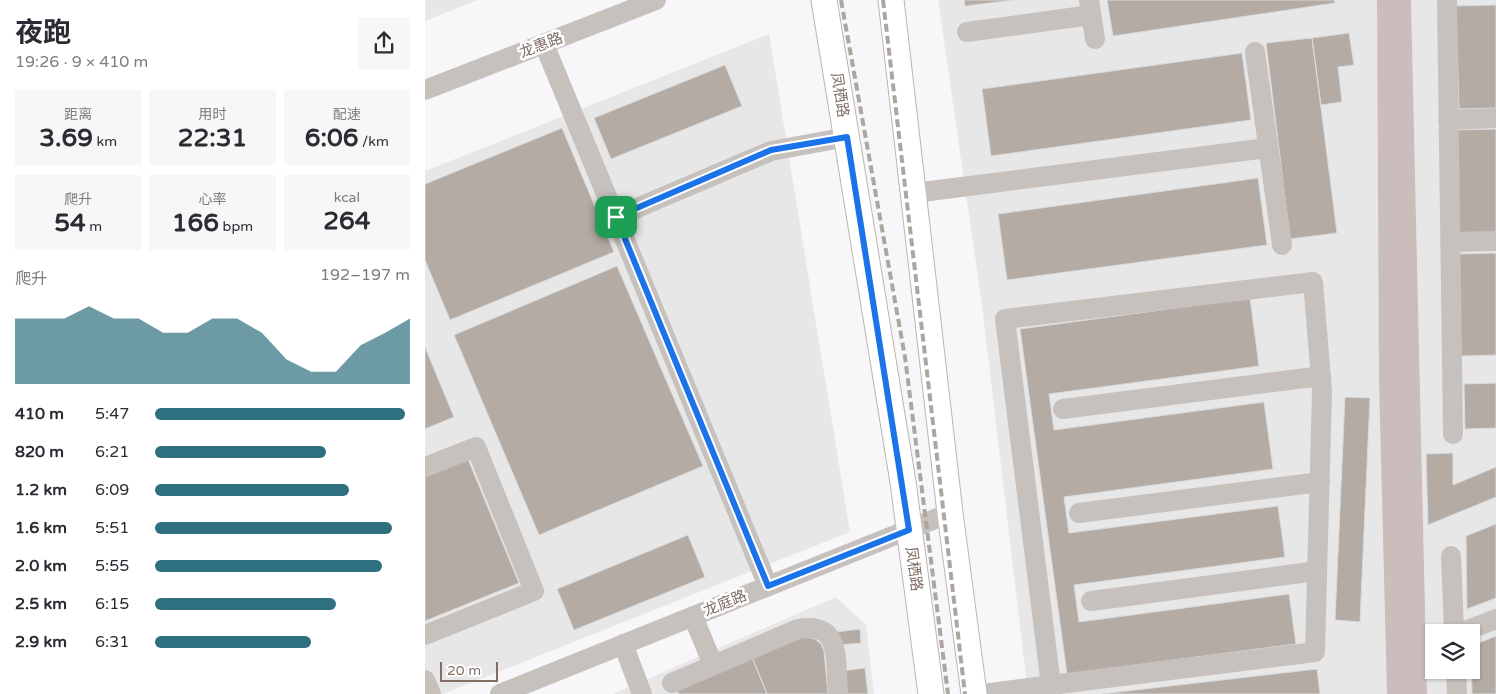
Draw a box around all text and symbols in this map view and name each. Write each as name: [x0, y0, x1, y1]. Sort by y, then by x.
text: 夜跑: [15, 16, 71, 50]
button: share: [358, 17, 410, 69]
street label: 龙惠路: [517, 29, 565, 61]
text: 19:26 · 9 × 410 m: [15, 52, 148, 72]
street label: 凤栖路: [828, 71, 852, 119]
text: 距离: [64, 106, 92, 123]
text: 用时: [198, 106, 226, 123]
text: 配速: [333, 106, 361, 123]
text: 3.69: [39, 123, 93, 153]
text: 22:31: [178, 123, 247, 153]
text: 6:06: [305, 123, 358, 153]
text: km: [93, 133, 117, 150]
text: /km: [358, 133, 389, 150]
text: kcal: [334, 189, 360, 206]
text: 爬升: [64, 191, 92, 208]
text: 心率: [198, 191, 226, 208]
pin: [595, 196, 637, 238]
icon: arrive: [602, 203, 630, 231]
text: 264: [323, 206, 370, 236]
text: 54: [54, 208, 86, 238]
text: 166: [172, 208, 219, 238]
text: m: [86, 218, 102, 235]
text: bpm: [219, 218, 253, 235]
text: 192–197 m: [320, 265, 410, 285]
text: 爬升: [15, 269, 47, 289]
text: 410 m: [15, 404, 64, 424]
text: 5:47: [95, 404, 129, 424]
text: 820 m: [15, 442, 64, 462]
text: 6:21: [95, 442, 129, 462]
text: 1.2 km: [15, 480, 67, 500]
text: 6:09: [95, 480, 129, 500]
text: 1.6 km: [15, 518, 67, 538]
text: 5:51: [95, 518, 129, 538]
street label: 凤栖路: [902, 545, 926, 593]
text: 2.0 km: [15, 556, 67, 576]
text: 5:55: [95, 556, 129, 576]
street label: 龙庭路: [701, 586, 749, 620]
text: 2.5 km: [15, 594, 67, 614]
text: 6:15: [95, 594, 129, 614]
map controls: [1425, 624, 1480, 679]
button: layers: [1425, 624, 1480, 679]
text: 2.9 km: [15, 632, 67, 652]
text: 6:31: [95, 632, 129, 652]
scale bar: [440, 659, 497, 682]
text: 20 m: [447, 662, 481, 679]

